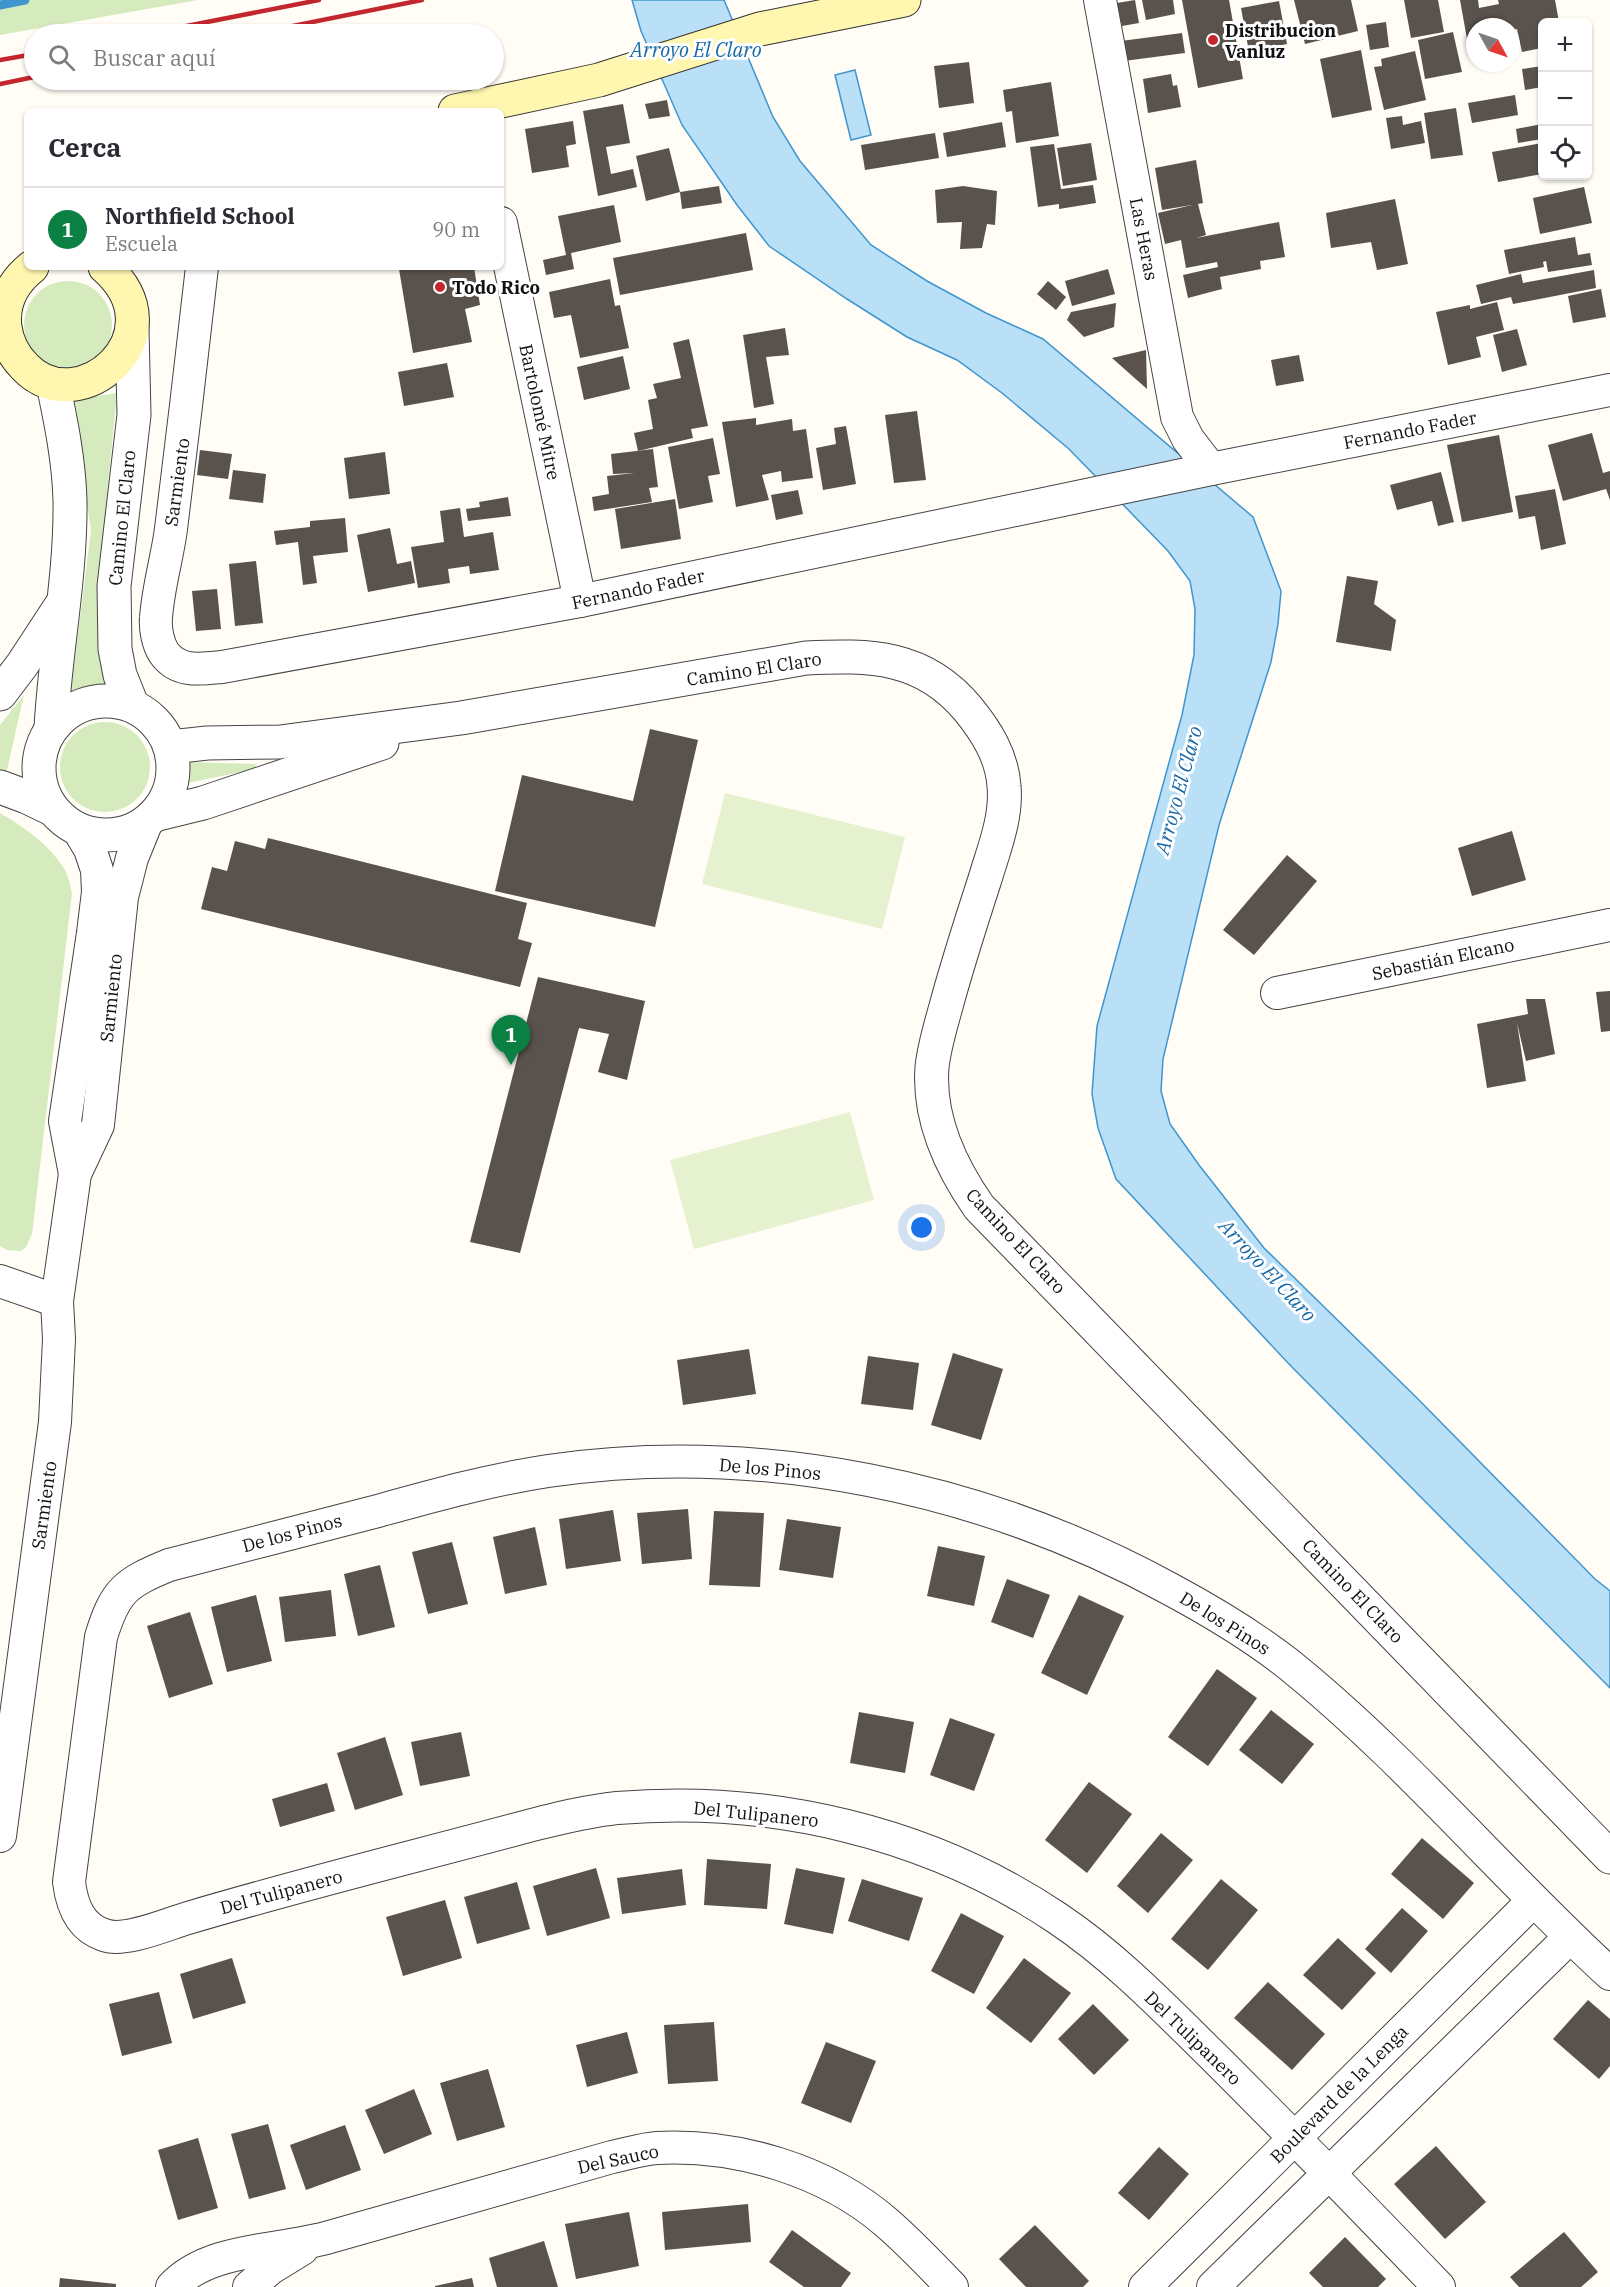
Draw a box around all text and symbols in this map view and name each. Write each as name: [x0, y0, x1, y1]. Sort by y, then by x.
north arrow: [1466, 18, 1520, 72]
map controls: [1538, 18, 1592, 180]
button: +: [1538, 18, 1592, 72]
place label: Distribucion Vanluz: [1225, 19, 1336, 63]
search box: [24, 24, 504, 90]
marker: Distribucion Vanluz: [1206, 33, 1220, 47]
water label: Arroyo El Claro: [628, 36, 762, 63]
icon: search: [45, 41, 78, 74]
text: Buscar aquí: [93, 43, 216, 72]
button: −: [1538, 72, 1592, 126]
button: locate: [1538, 126, 1592, 180]
text: Cerca: [48, 130, 121, 164]
street label: Las Heras: [1125, 196, 1163, 282]
text: Northfield School: [105, 201, 295, 230]
text: 1: [62, 216, 74, 243]
text: 90 m: [432, 216, 480, 243]
text: Escuela: [105, 230, 178, 257]
place label: Todo Rico: [452, 276, 540, 299]
marker: Todo Rico: [433, 280, 447, 294]
street label: Bartolomé Mitre: [514, 342, 566, 482]
street label: Fernando Fader: [1341, 406, 1479, 454]
street label: Sarmiento: [159, 436, 195, 528]
street label: Camino El Claro: [103, 449, 141, 587]
street label: Fernando Fader: [569, 564, 707, 614]
street label: Camino El Claro: [685, 647, 823, 691]
water label: Arroyo El Claro: [1147, 723, 1208, 859]
street label: Sebastián Elcano: [1370, 933, 1516, 985]
street label: Sarmiento: [95, 953, 127, 1043]
pin: 1: [492, 1016, 530, 1065]
street label: Camino El Claro: [961, 1183, 1071, 1299]
water label: Arroyo El Claro: [1212, 1211, 1323, 1327]
your location: [907, 1213, 936, 1242]
street label: De los Pinos: [718, 1453, 822, 1485]
street label: Sarmiento: [26, 1459, 62, 1551]
street label: De los Pinos: [240, 1509, 344, 1557]
street label: Camino El Claro: [1297, 1534, 1409, 1648]
street label: De los Pinos: [1175, 1586, 1275, 1660]
street label: Del Tulipanero: [692, 1796, 820, 1832]
street label: Del Tulipanero: [217, 1865, 345, 1919]
street label: Del Tulipanero: [1140, 1986, 1246, 2090]
street label: Boulevard de la Lenga: [1265, 2020, 1413, 2168]
street label: Del Sauco: [575, 2139, 661, 2179]

